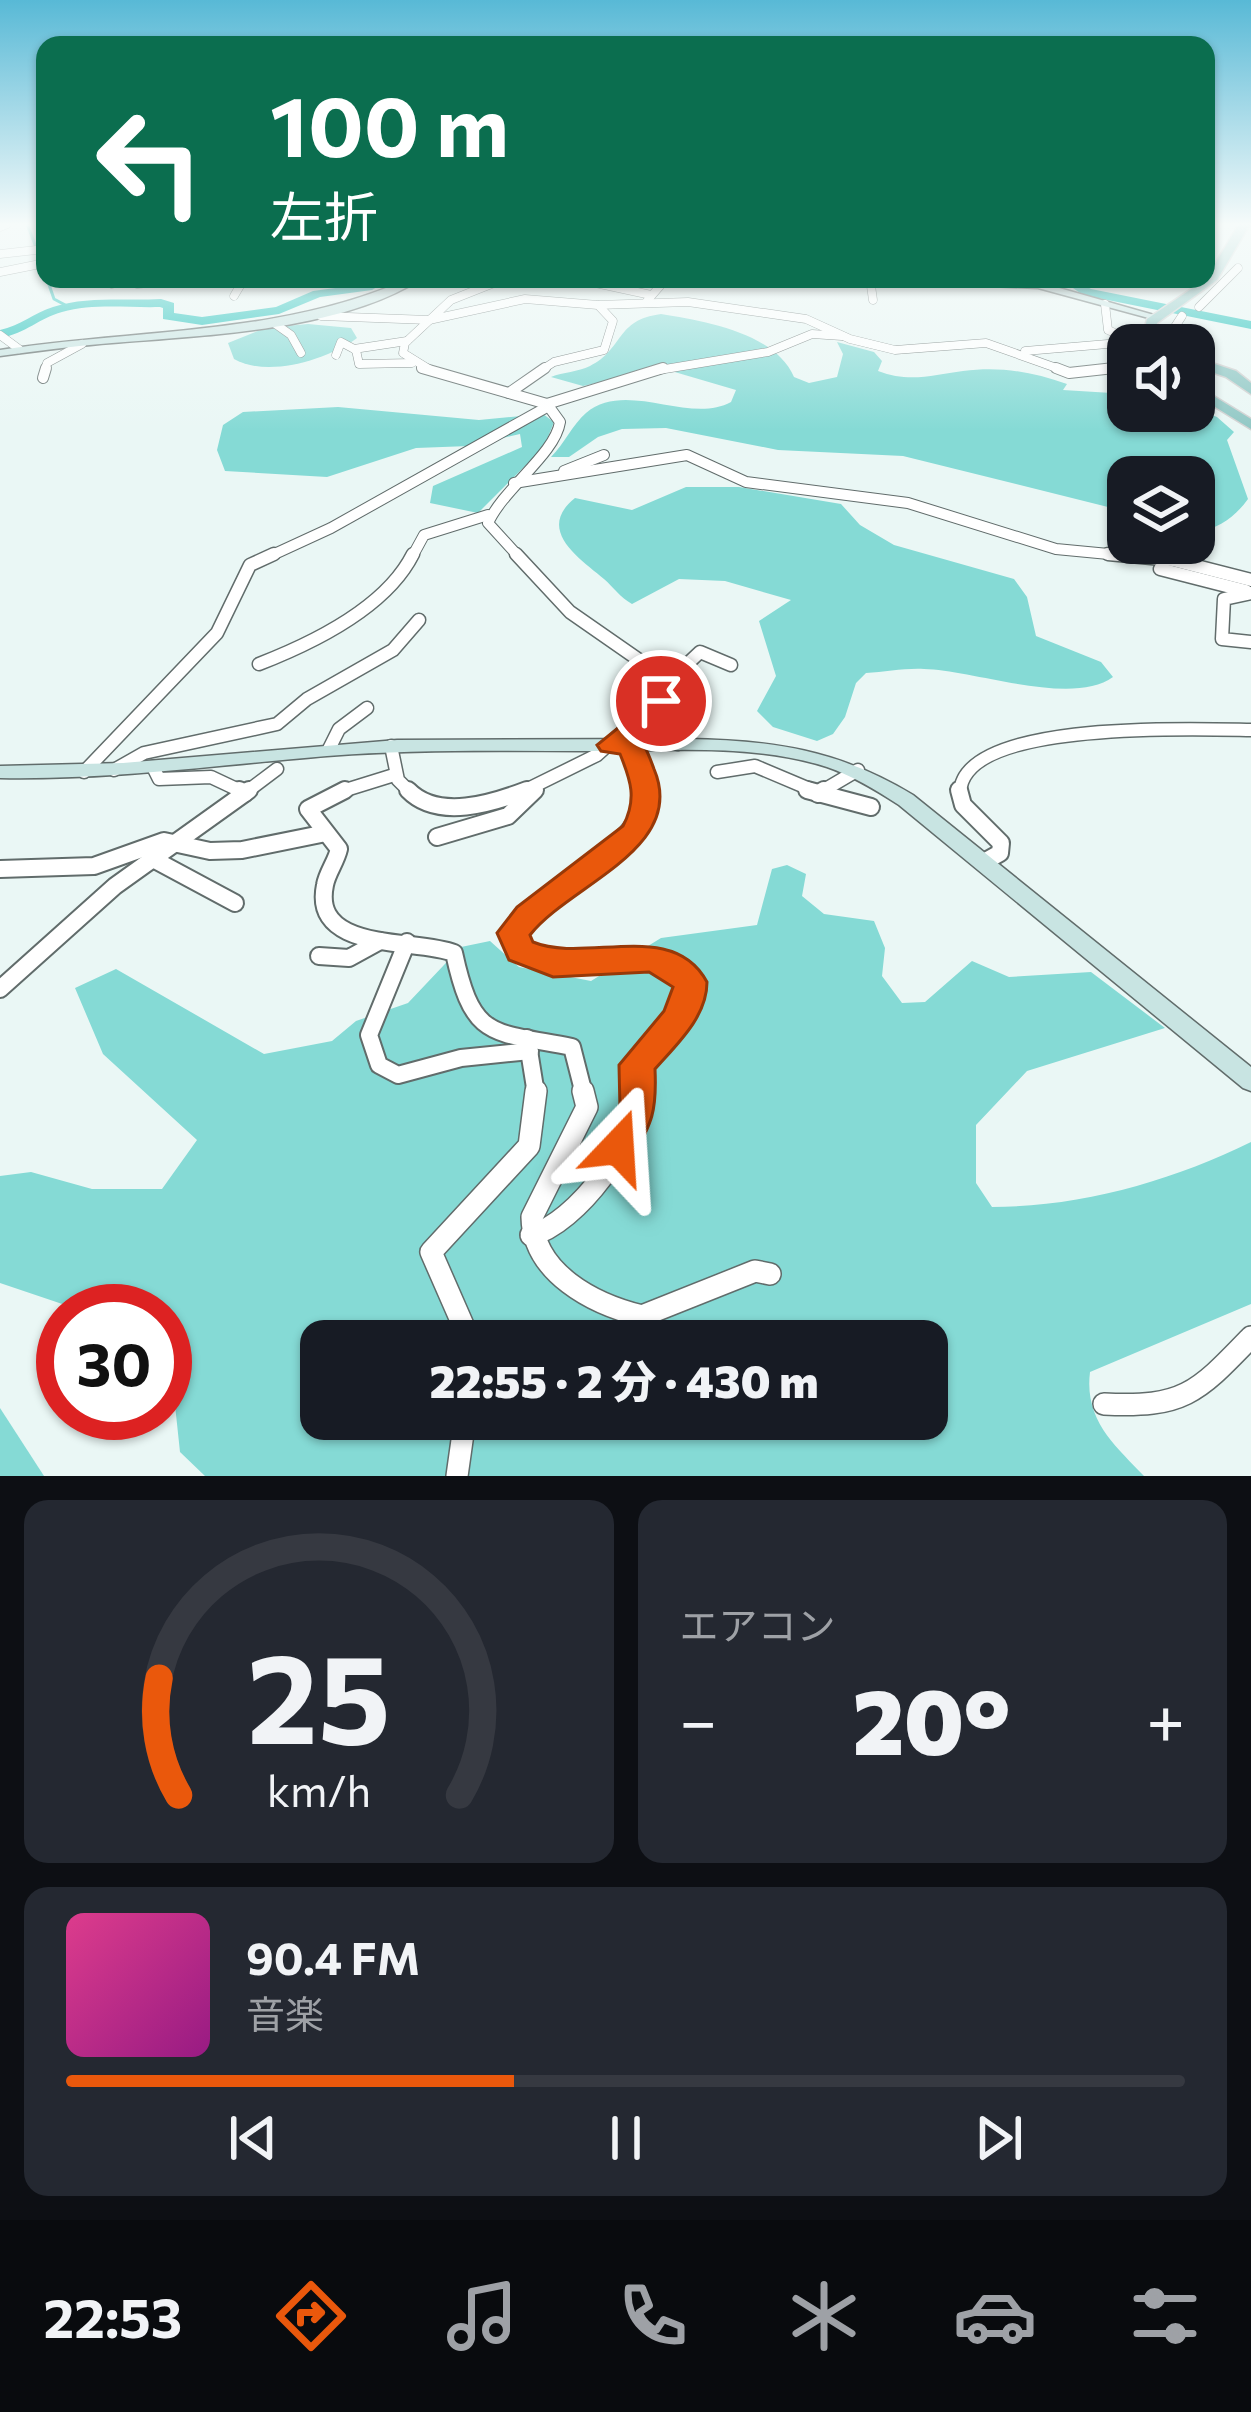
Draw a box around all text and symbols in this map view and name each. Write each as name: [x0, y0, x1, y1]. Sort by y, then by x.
text: 100 m: [270, 72, 509, 174]
icon: left: [72, 84, 228, 240]
text: 左折: [270, 182, 378, 248]
map controls: [1107, 324, 1215, 564]
button: sound: [1107, 324, 1215, 432]
button: layers: [1107, 456, 1215, 564]
pin: [610, 650, 712, 752]
icon: arrive: [628, 668, 694, 734]
position arrow: [555, 1084, 681, 1210]
speed limit sign: 30: [36, 1284, 192, 1440]
text: 22:55 · 2 分 · 430 m: [429, 1352, 819, 1407]
text: エアコン: [680, 1600, 836, 1648]
text: 25: [247, 1617, 391, 1770]
text: 20°: [853, 1663, 1011, 1774]
text: −: [680, 1678, 717, 1759]
text: +: [1146, 1678, 1185, 1759]
text: km/h: [267, 1762, 371, 1815]
text: 90.4 FM: [246, 1929, 420, 1984]
text: 音楽: [246, 1989, 324, 2037]
icon: previous: [220, 2105, 286, 2171]
icon: pause: [593, 2105, 659, 2171]
icon: next: [966, 2105, 1032, 2171]
icon: directions: [269, 2274, 353, 2358]
icon: music: [440, 2274, 524, 2358]
icon: phone: [611, 2274, 695, 2358]
icon: climate: [782, 2274, 866, 2358]
icon: car: [953, 2274, 1037, 2358]
icon: filters: [1123, 2274, 1207, 2358]
text: 22:53: [43, 2283, 182, 2349]

